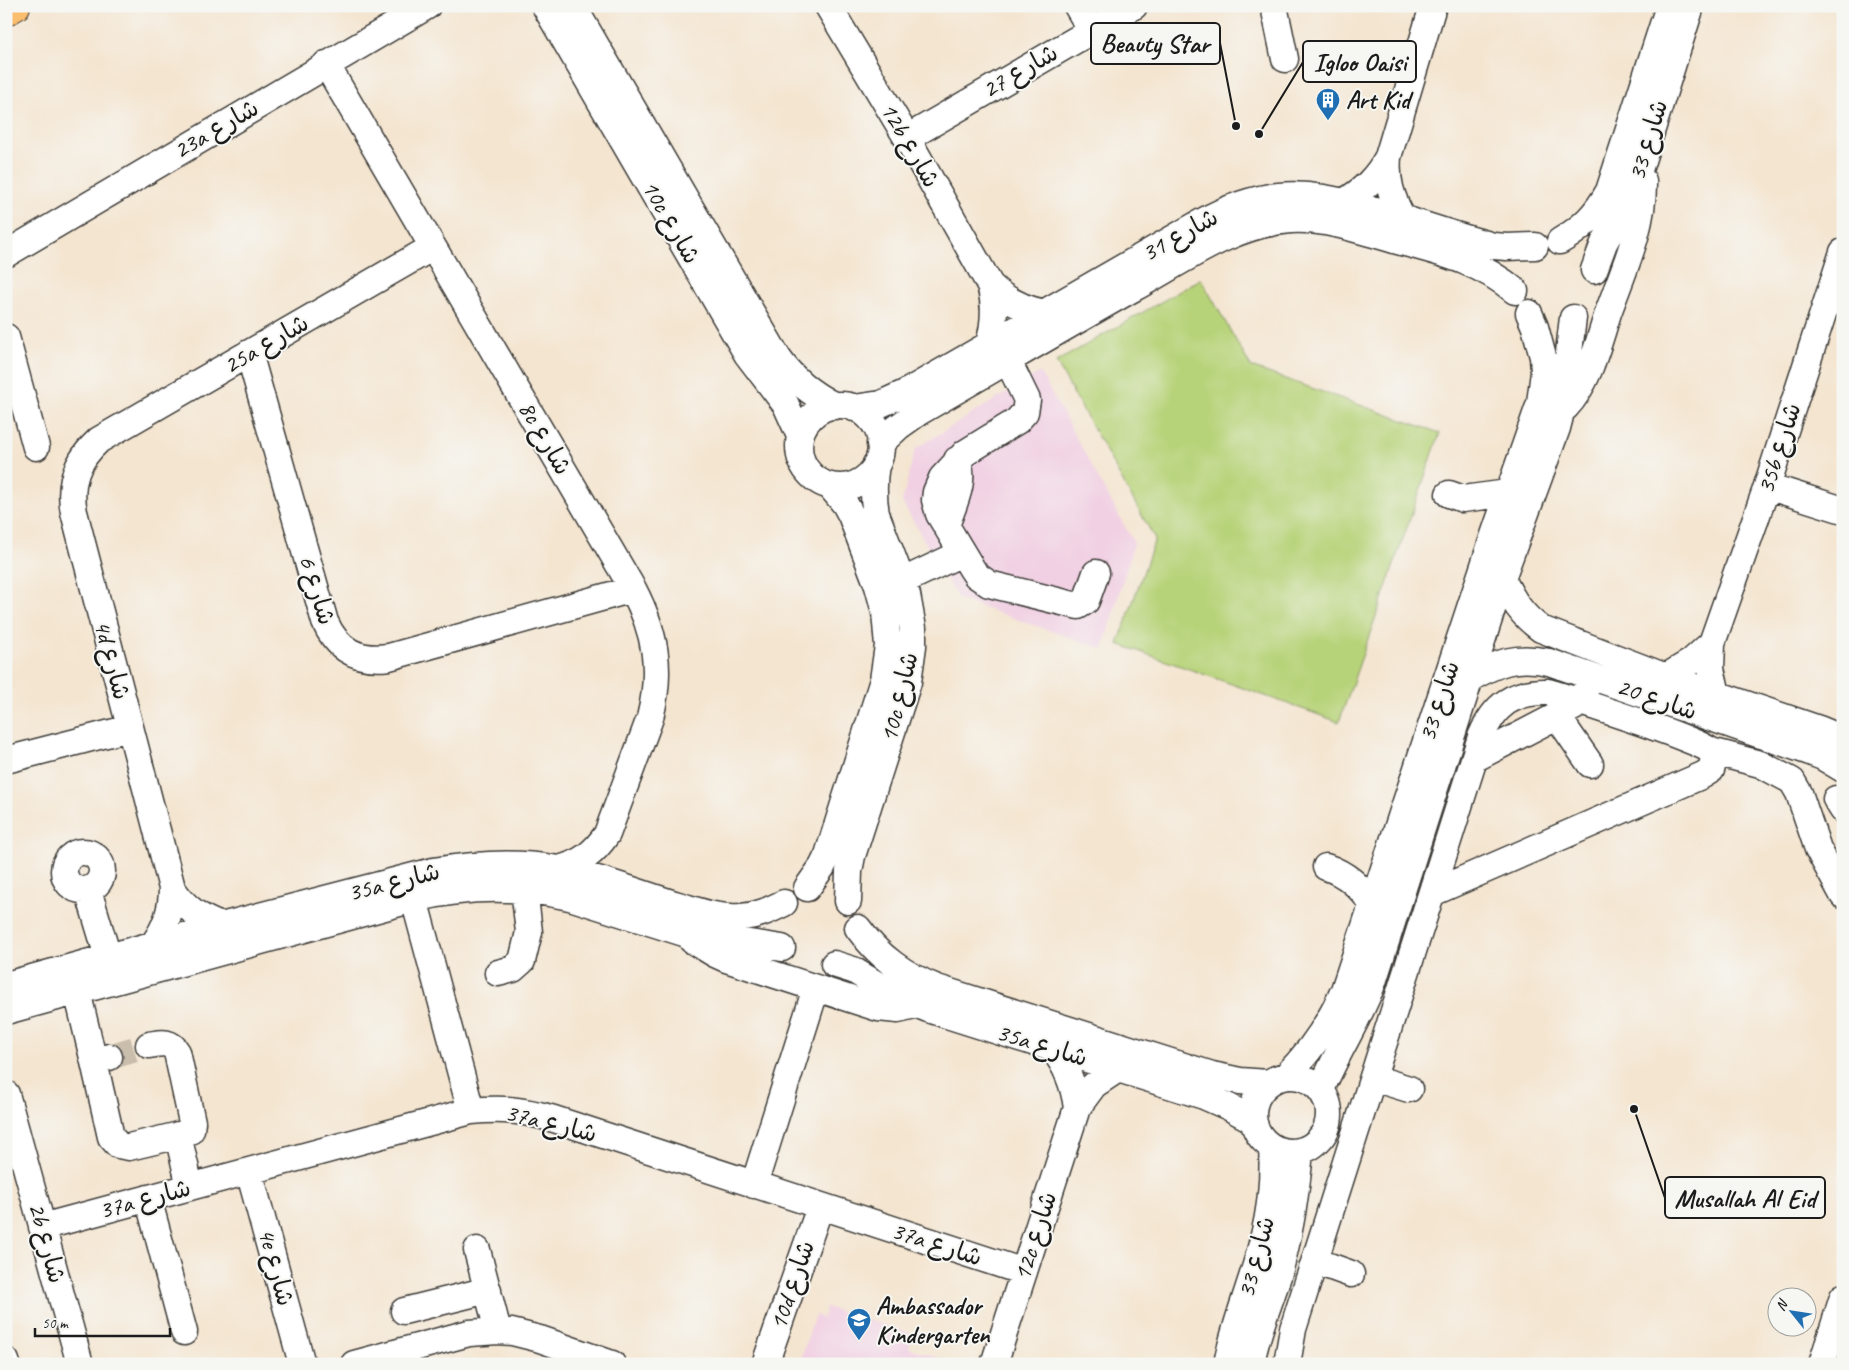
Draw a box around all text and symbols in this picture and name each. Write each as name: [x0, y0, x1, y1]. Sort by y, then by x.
callout: Beauty Star: [1091, 23, 1220, 64]
text: Beauty Star: [1101, 27, 1212, 60]
street label: شارع 27: [976, 36, 1064, 106]
callout: Igloo Oaisi: [1303, 41, 1416, 82]
text: Igloo Oaisi: [1314, 46, 1409, 79]
place label: Art Kid: [1346, 84, 1414, 116]
building icon: Art Kid: [1315, 87, 1341, 121]
street label: 23a شارع: [167, 92, 265, 167]
street label: 12b شارع: [872, 96, 947, 194]
street label: شارع 33: [1621, 96, 1676, 185]
street label: 10c شارع: [633, 174, 708, 270]
street label: شارع 31: [1136, 201, 1224, 270]
street label: 25a شارع: [217, 307, 315, 382]
street label: 8c شارع: [510, 395, 579, 481]
street label: 35b شارع: [1749, 399, 1810, 498]
street label: شارع 6: [290, 551, 343, 629]
street label: 4d شارع: [85, 617, 138, 704]
street label: 10c شارع: [872, 649, 927, 746]
street label: شارع 33: [1411, 657, 1468, 746]
street label: شارع 20: [1612, 670, 1701, 729]
street label: 35a شارع: [345, 855, 444, 910]
street label: 35a شارع: [992, 1016, 1091, 1075]
street label: 37a شارع: [501, 1096, 600, 1151]
street label: 37a شارع: [96, 1171, 195, 1228]
callout: Musallah Al Eid: [1665, 1177, 1825, 1218]
text: Musallah Al Eid: [1675, 1182, 1820, 1215]
street label: 12c شارع: [1006, 1188, 1065, 1285]
street label: 2b شارع: [20, 1199, 73, 1287]
street label: شارع 33: [1230, 1213, 1283, 1301]
street label: 37a شارع: [887, 1214, 986, 1275]
street label: 4e شارع: [249, 1224, 302, 1310]
street label: 10d شارع: [762, 1236, 823, 1334]
north arrow: [1766, 1288, 1816, 1338]
place label: Ambassador Kindergarten: [876, 1290, 991, 1351]
text: N: [1772, 1296, 1792, 1314]
scale bar: [35, 1305, 170, 1337]
school or university icon: Ambassador Kindergarten: [846, 1307, 872, 1341]
text: 50 m: [42, 1314, 69, 1333]

